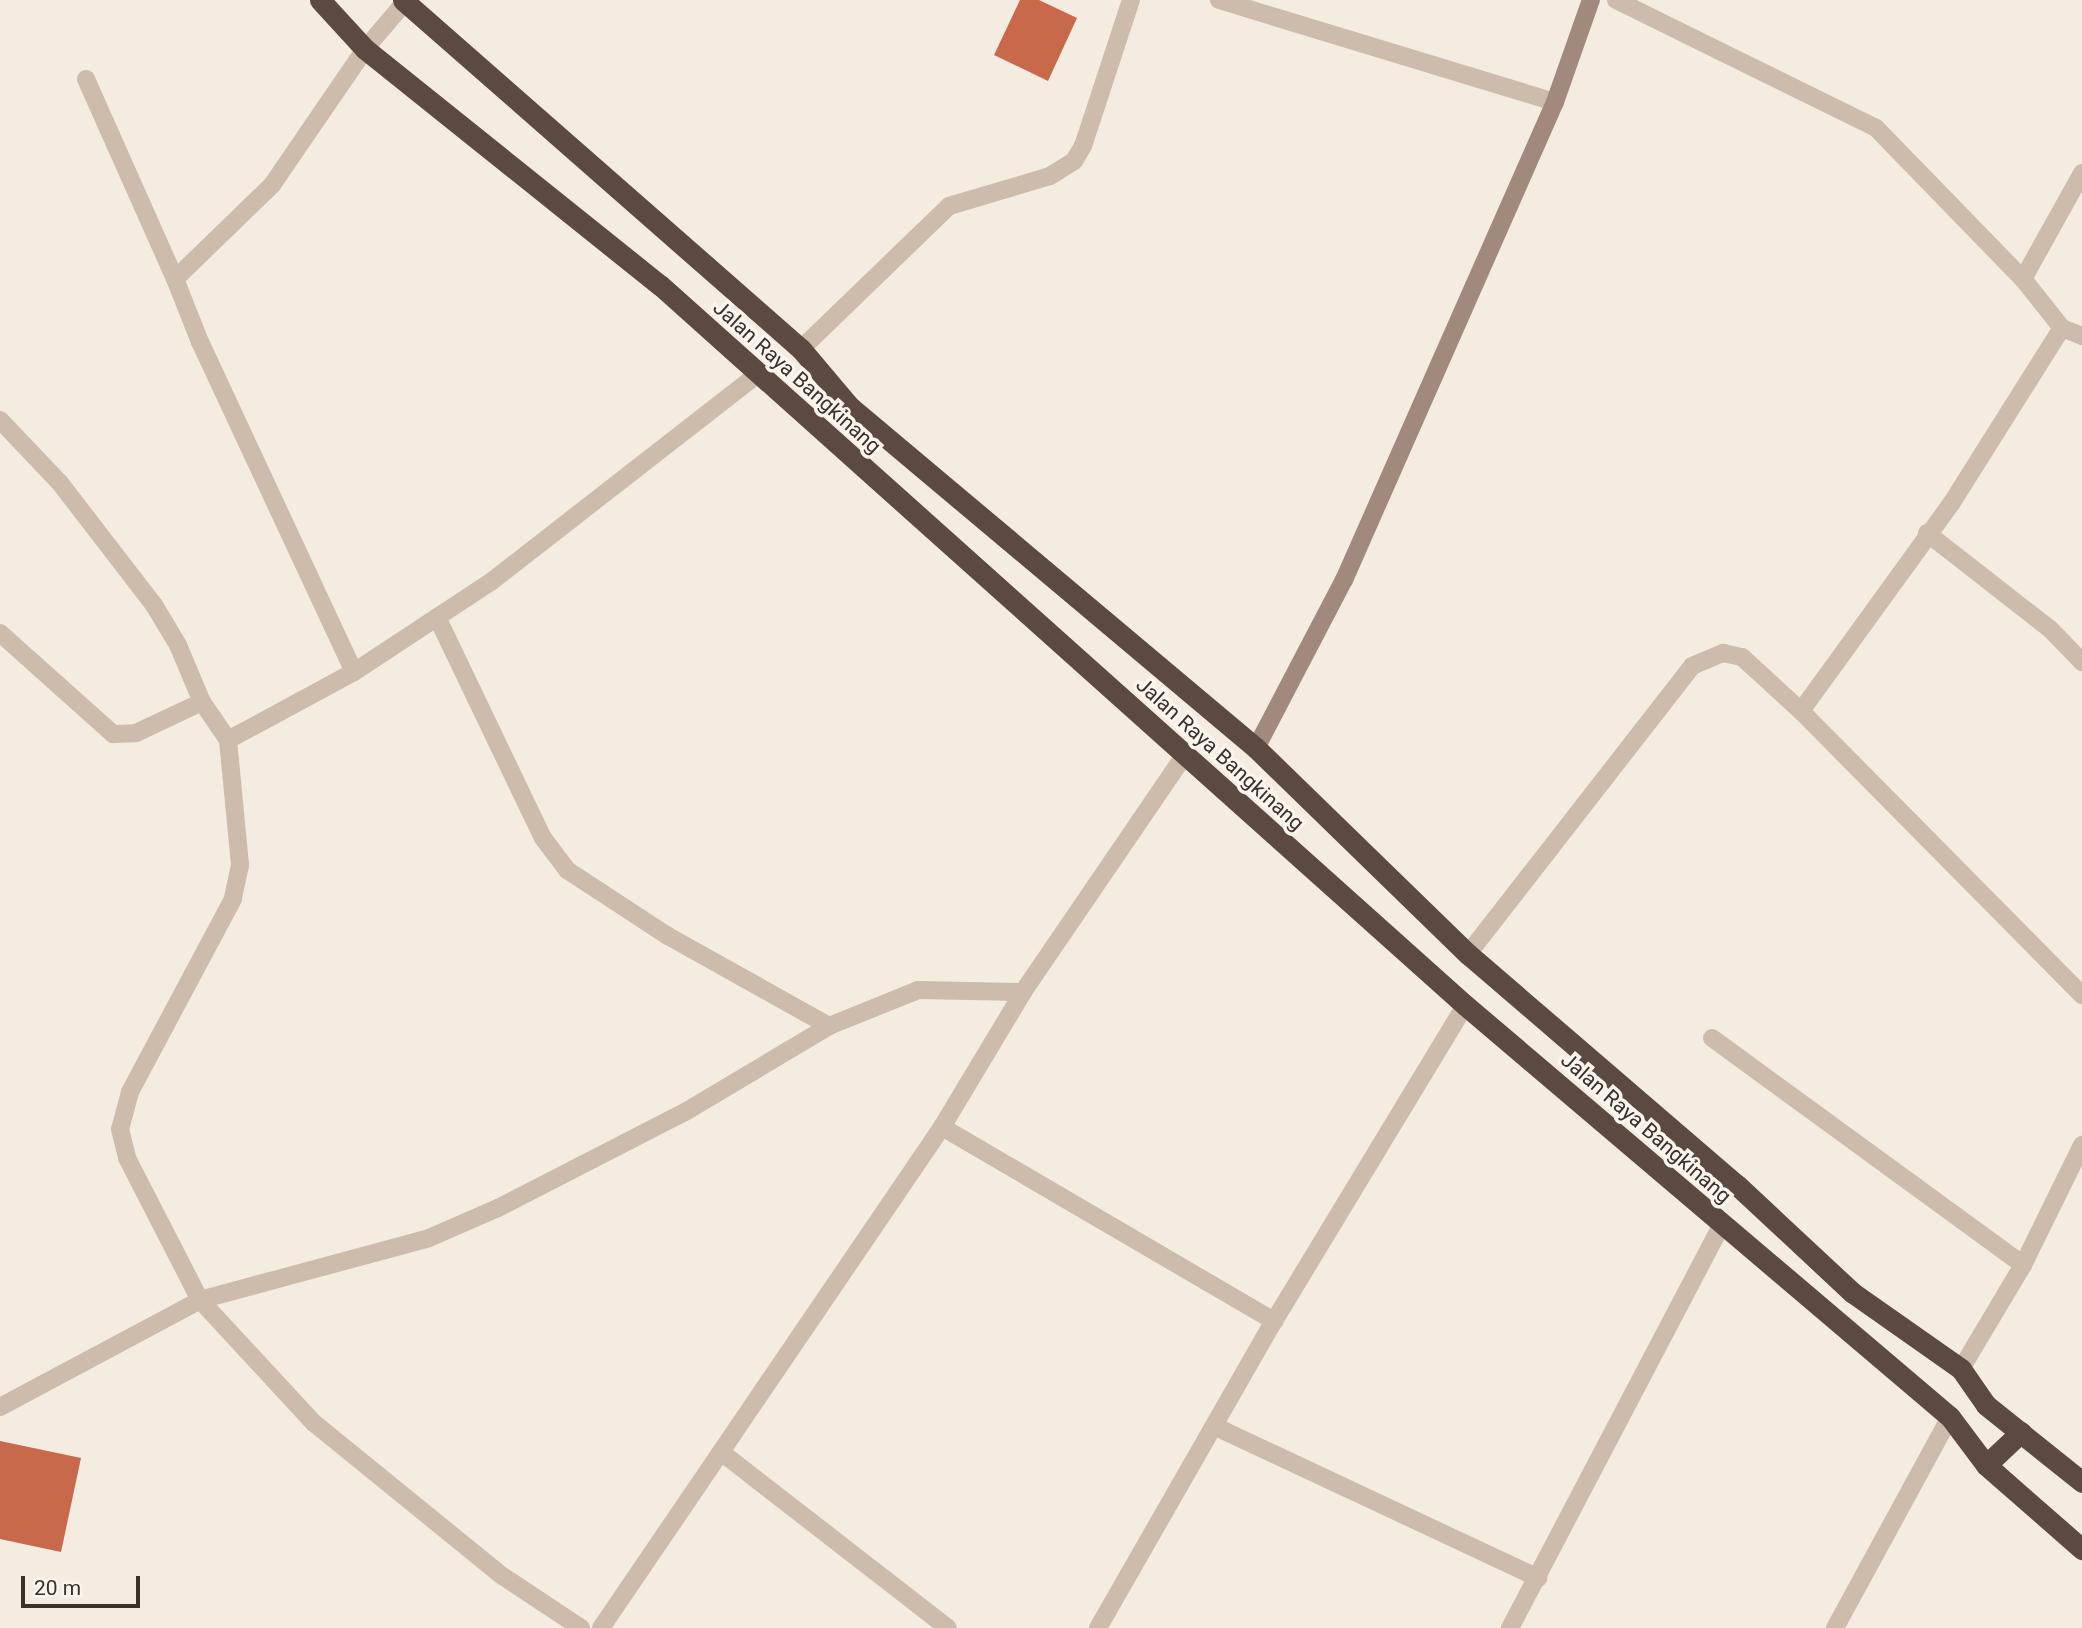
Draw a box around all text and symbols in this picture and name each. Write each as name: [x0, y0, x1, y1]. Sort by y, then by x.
street label: Jalan Raya Bangkinang: [708, 295, 886, 459]
street label: Jalan Raya Bangkinang: [1131, 672, 1309, 836]
street label: Jalan Raya Bangkinang: [1556, 1047, 1736, 1209]
scale bar: [24, 1562, 144, 1606]
text: 20 m: [34, 1576, 81, 1600]

